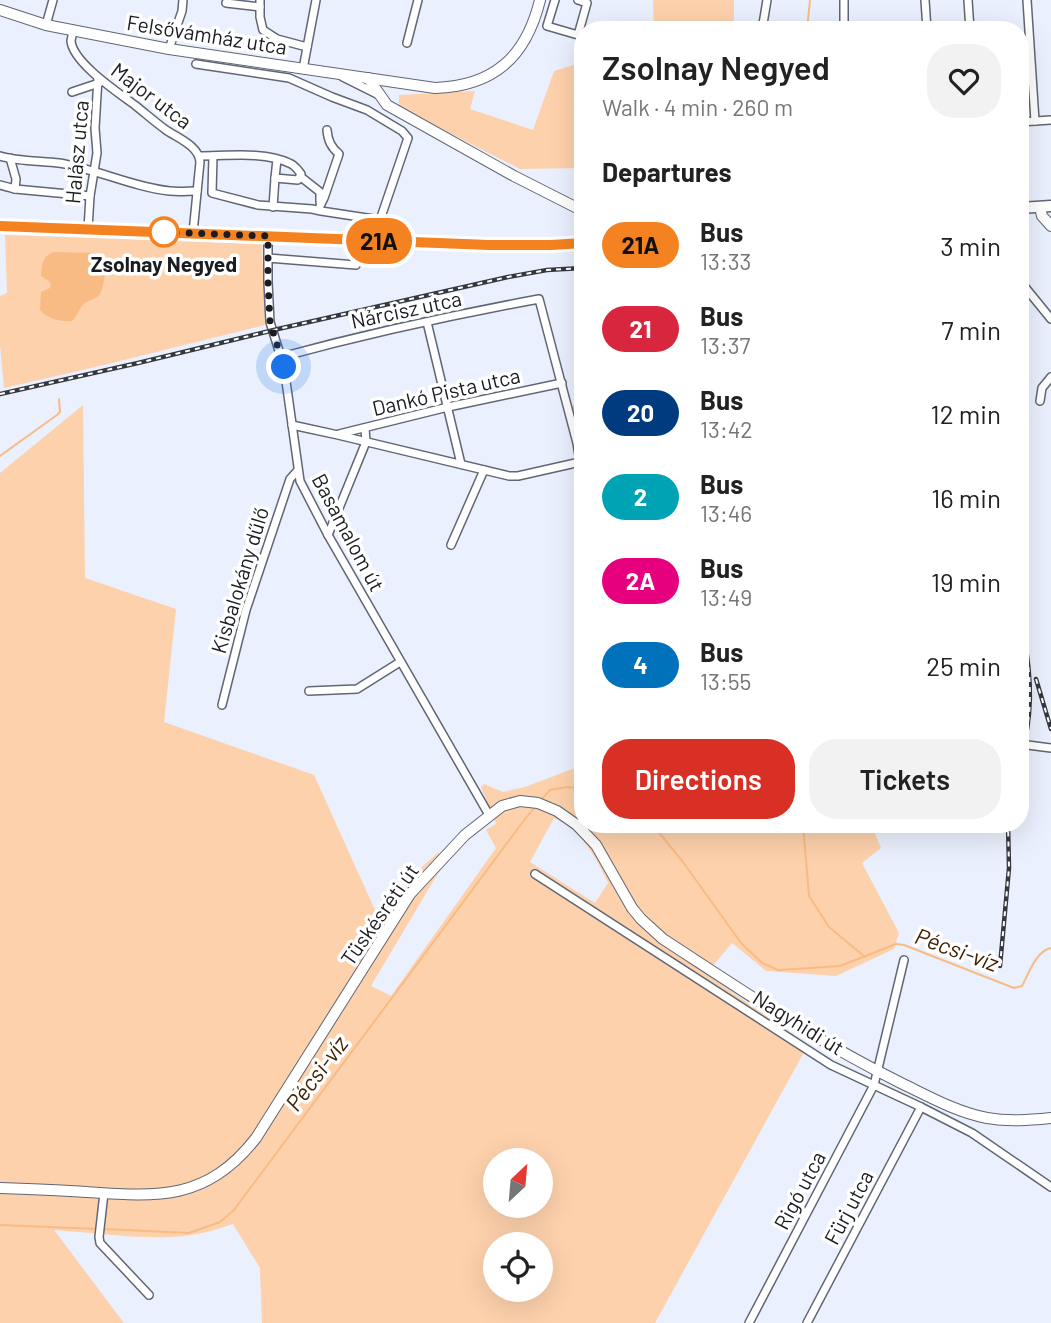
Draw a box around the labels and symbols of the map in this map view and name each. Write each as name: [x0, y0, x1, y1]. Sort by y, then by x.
street label: Felsővámház utca: [125, 9, 289, 59]
street label: Major utca: [107, 57, 197, 133]
street label: Halász utca: [59, 99, 93, 205]
marker: Zsolnay Negyed: [149, 217, 179, 247]
line badge: 21A: [339, 218, 419, 264]
place label: Zsolnay Negyed: [91, 251, 237, 276]
street label: Nárcisz utca: [348, 285, 464, 333]
your location: [266, 349, 301, 384]
street label: Dankó Pista utca: [370, 362, 522, 420]
street label: Basamalom út: [308, 469, 390, 595]
street label: Kisbalokány dűlő: [205, 504, 273, 656]
street label: Tüskésréti út: [335, 858, 423, 970]
water label: Pécsi-víz: [912, 921, 1003, 977]
street label: Nagyhidi út: [749, 984, 849, 1060]
water label: Pécsi-víz: [279, 1029, 354, 1116]
street label: Rigó utca: [768, 1147, 830, 1233]
north arrow: [483, 1148, 553, 1218]
street label: Fürj utca: [818, 1166, 878, 1248]

